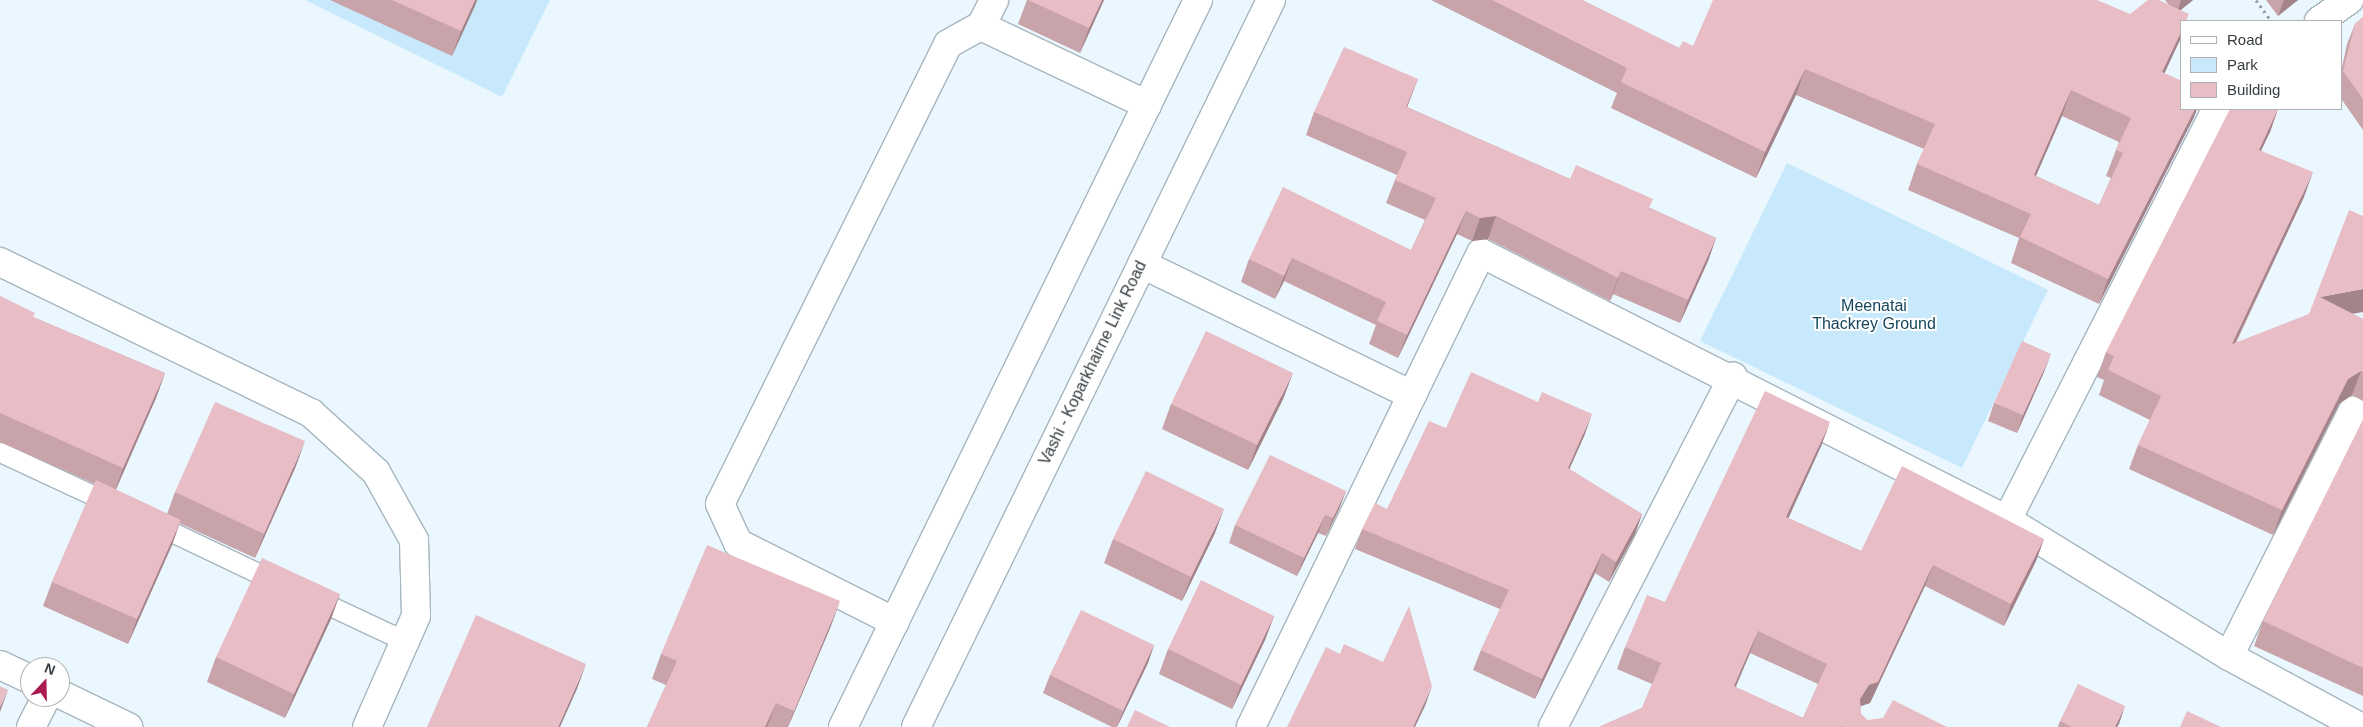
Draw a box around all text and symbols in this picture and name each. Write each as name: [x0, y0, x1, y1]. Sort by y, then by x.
legend: [2180, 20, 2343, 110]
text: Road: [2227, 31, 2263, 48]
text: Park: [2227, 56, 2258, 73]
text: Building: [2227, 81, 2280, 98]
street label: Vashi - Koparkhairne Link Road: [1035, 258, 1151, 468]
park label: Meenatai Thackrey Ground: [1812, 296, 1936, 334]
north arrow: [20, 657, 70, 707]
text: N: [42, 660, 58, 678]

